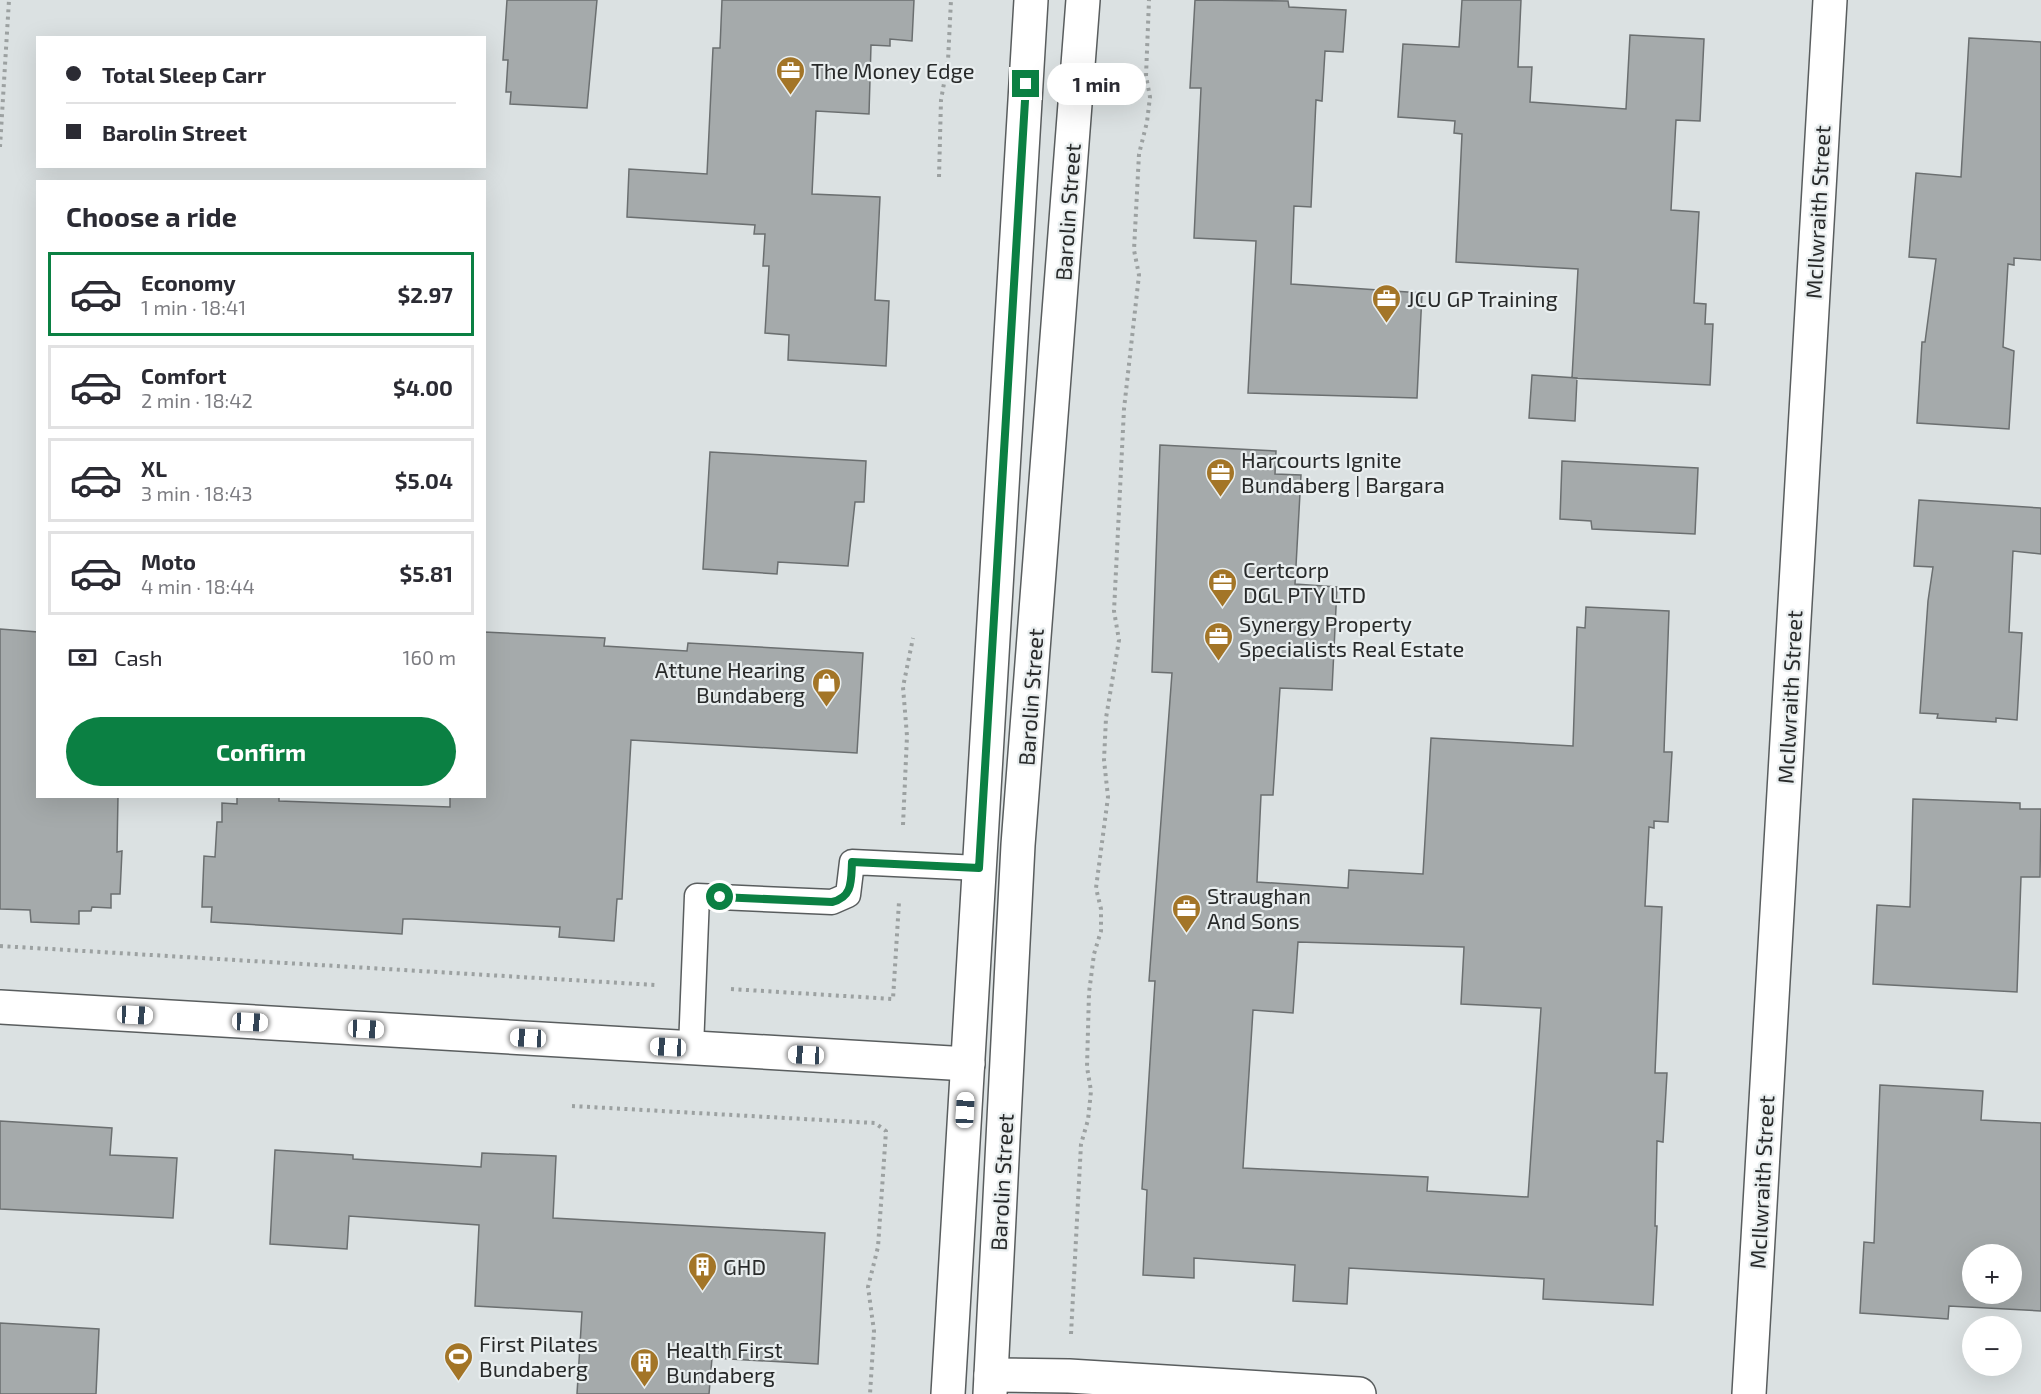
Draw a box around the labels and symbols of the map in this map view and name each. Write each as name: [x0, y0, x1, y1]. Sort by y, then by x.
office icon: The Money Edge: [774, 54, 806, 96]
place label: The Money Edge: [811, 57, 975, 83]
callout: 1 min: [1047, 63, 1146, 105]
route end: [1012, 70, 1039, 97]
street label: McIlwraith Street: [1799, 125, 1835, 299]
street label: Barolin Street: [1049, 142, 1085, 282]
office icon: JCU GP Training: [1370, 282, 1402, 324]
place label: JCU GP Training: [1407, 285, 1558, 311]
place label: Harcourts Ignite Bundaberg | Bargara: [1241, 446, 1445, 497]
office icon: Harcourts Ignite Bundaberg | Bargara: [1204, 456, 1236, 498]
place label: Certcorp DGL PTY LTD: [1243, 556, 1366, 607]
office icon: Certcorp DGL PTY LTD: [1206, 566, 1238, 608]
place label: Synergy Property Specialists Real Estate: [1239, 610, 1464, 661]
street label: McIlwraith Street: [1771, 610, 1807, 784]
office icon: Synergy Property Specialists Real Estate: [1202, 620, 1234, 662]
street label: Barolin Street: [1012, 627, 1048, 767]
place label: Attune Hearing Bundaberg: [655, 656, 805, 707]
shop icon: Attune Hearing Bundaberg: [810, 666, 842, 708]
place label: Straughan And Sons: [1207, 882, 1311, 933]
route start: [706, 883, 733, 910]
office icon: Straughan And Sons: [1170, 892, 1202, 934]
car: [117, 1005, 153, 1025]
car: [232, 1012, 268, 1032]
car: [348, 1019, 384, 1039]
car: [510, 1028, 546, 1048]
car: [650, 1037, 686, 1057]
car: [788, 1045, 824, 1065]
car: [955, 1092, 975, 1128]
street label: McIlwraith Street: [1743, 1095, 1779, 1269]
street label: Barolin Street: [984, 1113, 1018, 1251]
building icon: GHD: [686, 1250, 718, 1292]
place label: GHD: [723, 1253, 766, 1279]
place label: First Pilates Bundaberg: [479, 1330, 598, 1381]
place label: Health First Bundaberg: [666, 1336, 783, 1387]
sports icon: First Pilates Bundaberg: [442, 1340, 474, 1382]
building icon: Health First Bundaberg: [629, 1346, 661, 1388]

